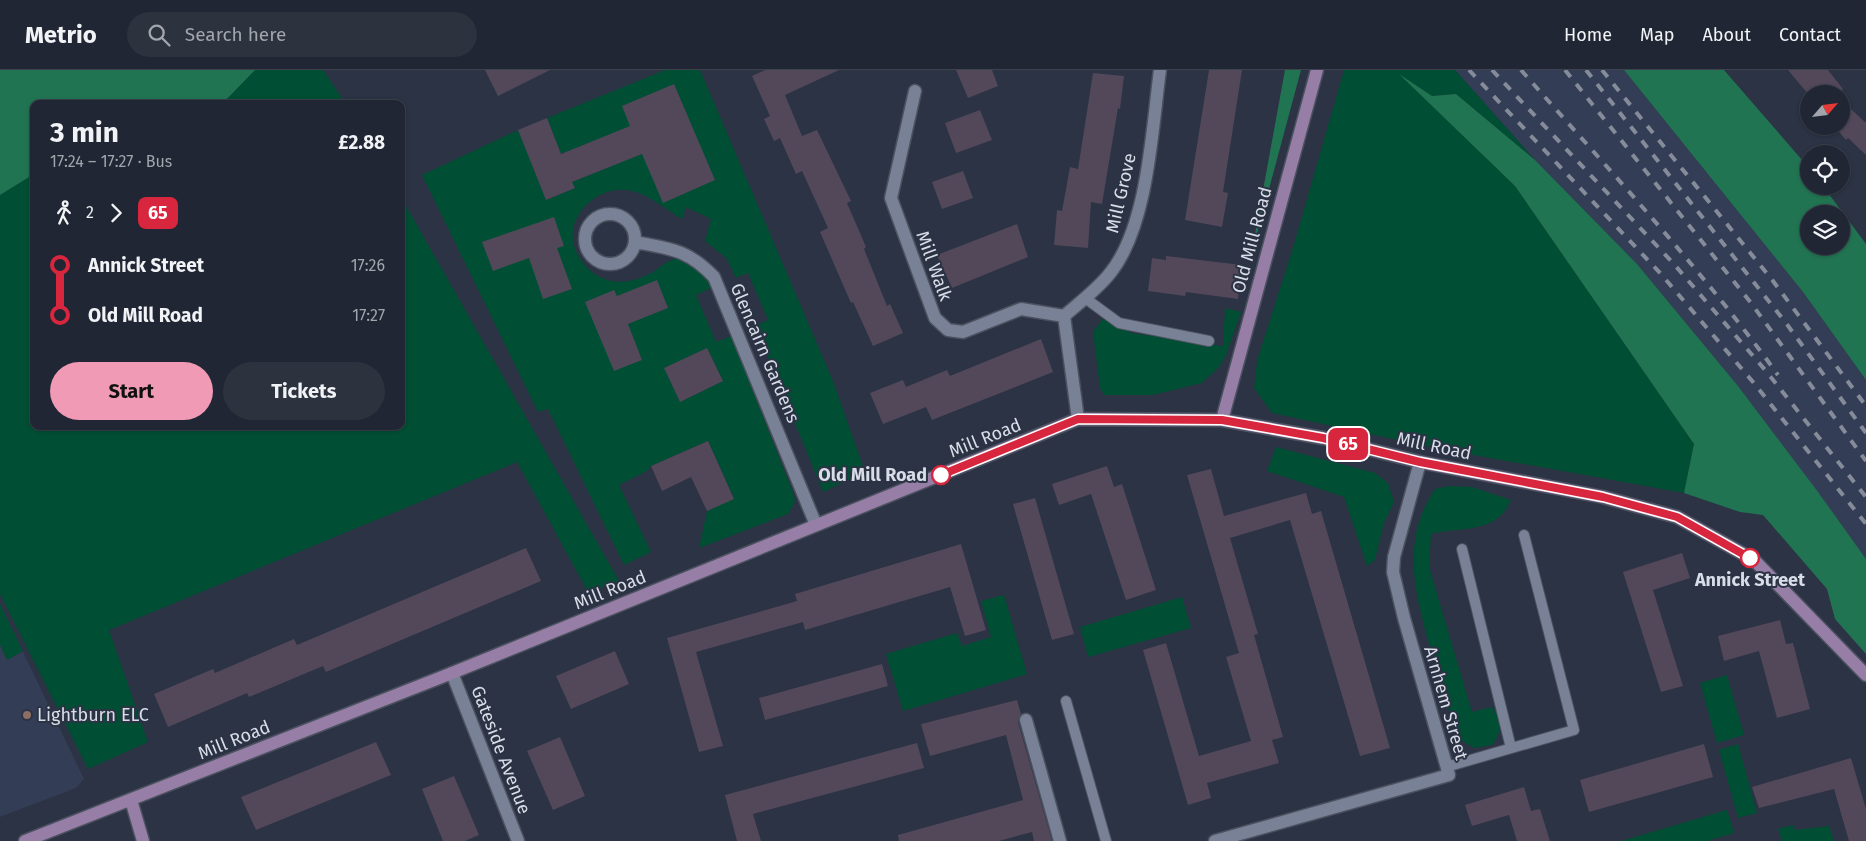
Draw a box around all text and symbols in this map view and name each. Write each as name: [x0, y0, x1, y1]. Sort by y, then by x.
search box: [127, 12, 477, 57]
text: Metrio: [25, 21, 97, 49]
icon: search: [145, 21, 173, 49]
text: Search here: [185, 23, 286, 46]
text: Home: [1564, 24, 1612, 46]
text: Map: [1640, 24, 1674, 46]
text: About: [1702, 24, 1751, 46]
text: Contact: [1779, 24, 1841, 46]
north arrow: [1800, 85, 1850, 135]
map controls: [1800, 85, 1850, 255]
text: 3 min: [50, 116, 119, 149]
text: £2.88: [338, 131, 385, 154]
button: locate: [1800, 145, 1850, 195]
street label: Mill Grove: [1101, 151, 1141, 235]
text: 17:24 – 17:27 · Bus: [50, 152, 172, 171]
street label: Old Mill Road: [1227, 184, 1277, 296]
icon: walk: [50, 199, 78, 227]
icon: forward: [102, 199, 130, 227]
text: 65: [148, 202, 168, 224]
text: 2: [86, 203, 94, 222]
button: layers: [1800, 205, 1850, 255]
street label: Mill Walk: [911, 228, 957, 305]
text: Annick Street: [88, 254, 204, 277]
text: 17:26: [351, 256, 385, 275]
street label: Glencairn Gardens: [726, 280, 804, 426]
text: Old Mill Road: [88, 304, 203, 327]
text: 17:27: [352, 306, 385, 325]
button: Start: [50, 362, 213, 420]
button: Tickets: [223, 362, 385, 420]
street label: Mill Road: [946, 414, 1024, 462]
street label: Mill Road: [1395, 427, 1473, 465]
line badge: 65: [1326, 428, 1370, 460]
text: 65: [1338, 433, 1358, 455]
place label: Old Mill Road: [818, 464, 927, 486]
marker: Old Mill Road: [931, 465, 951, 485]
marker: Annick Street: [1740, 548, 1760, 568]
street label: Mill Road: [571, 566, 649, 614]
place label: Annick Street: [1694, 569, 1806, 591]
street label: Arnhem Street: [1419, 644, 1473, 763]
street label: Gateside Avenue: [466, 683, 536, 817]
place label: Lightburn ELC: [37, 704, 149, 726]
marker: Lightburn ELC: [21, 709, 33, 721]
street label: Mill Road: [195, 716, 273, 764]

